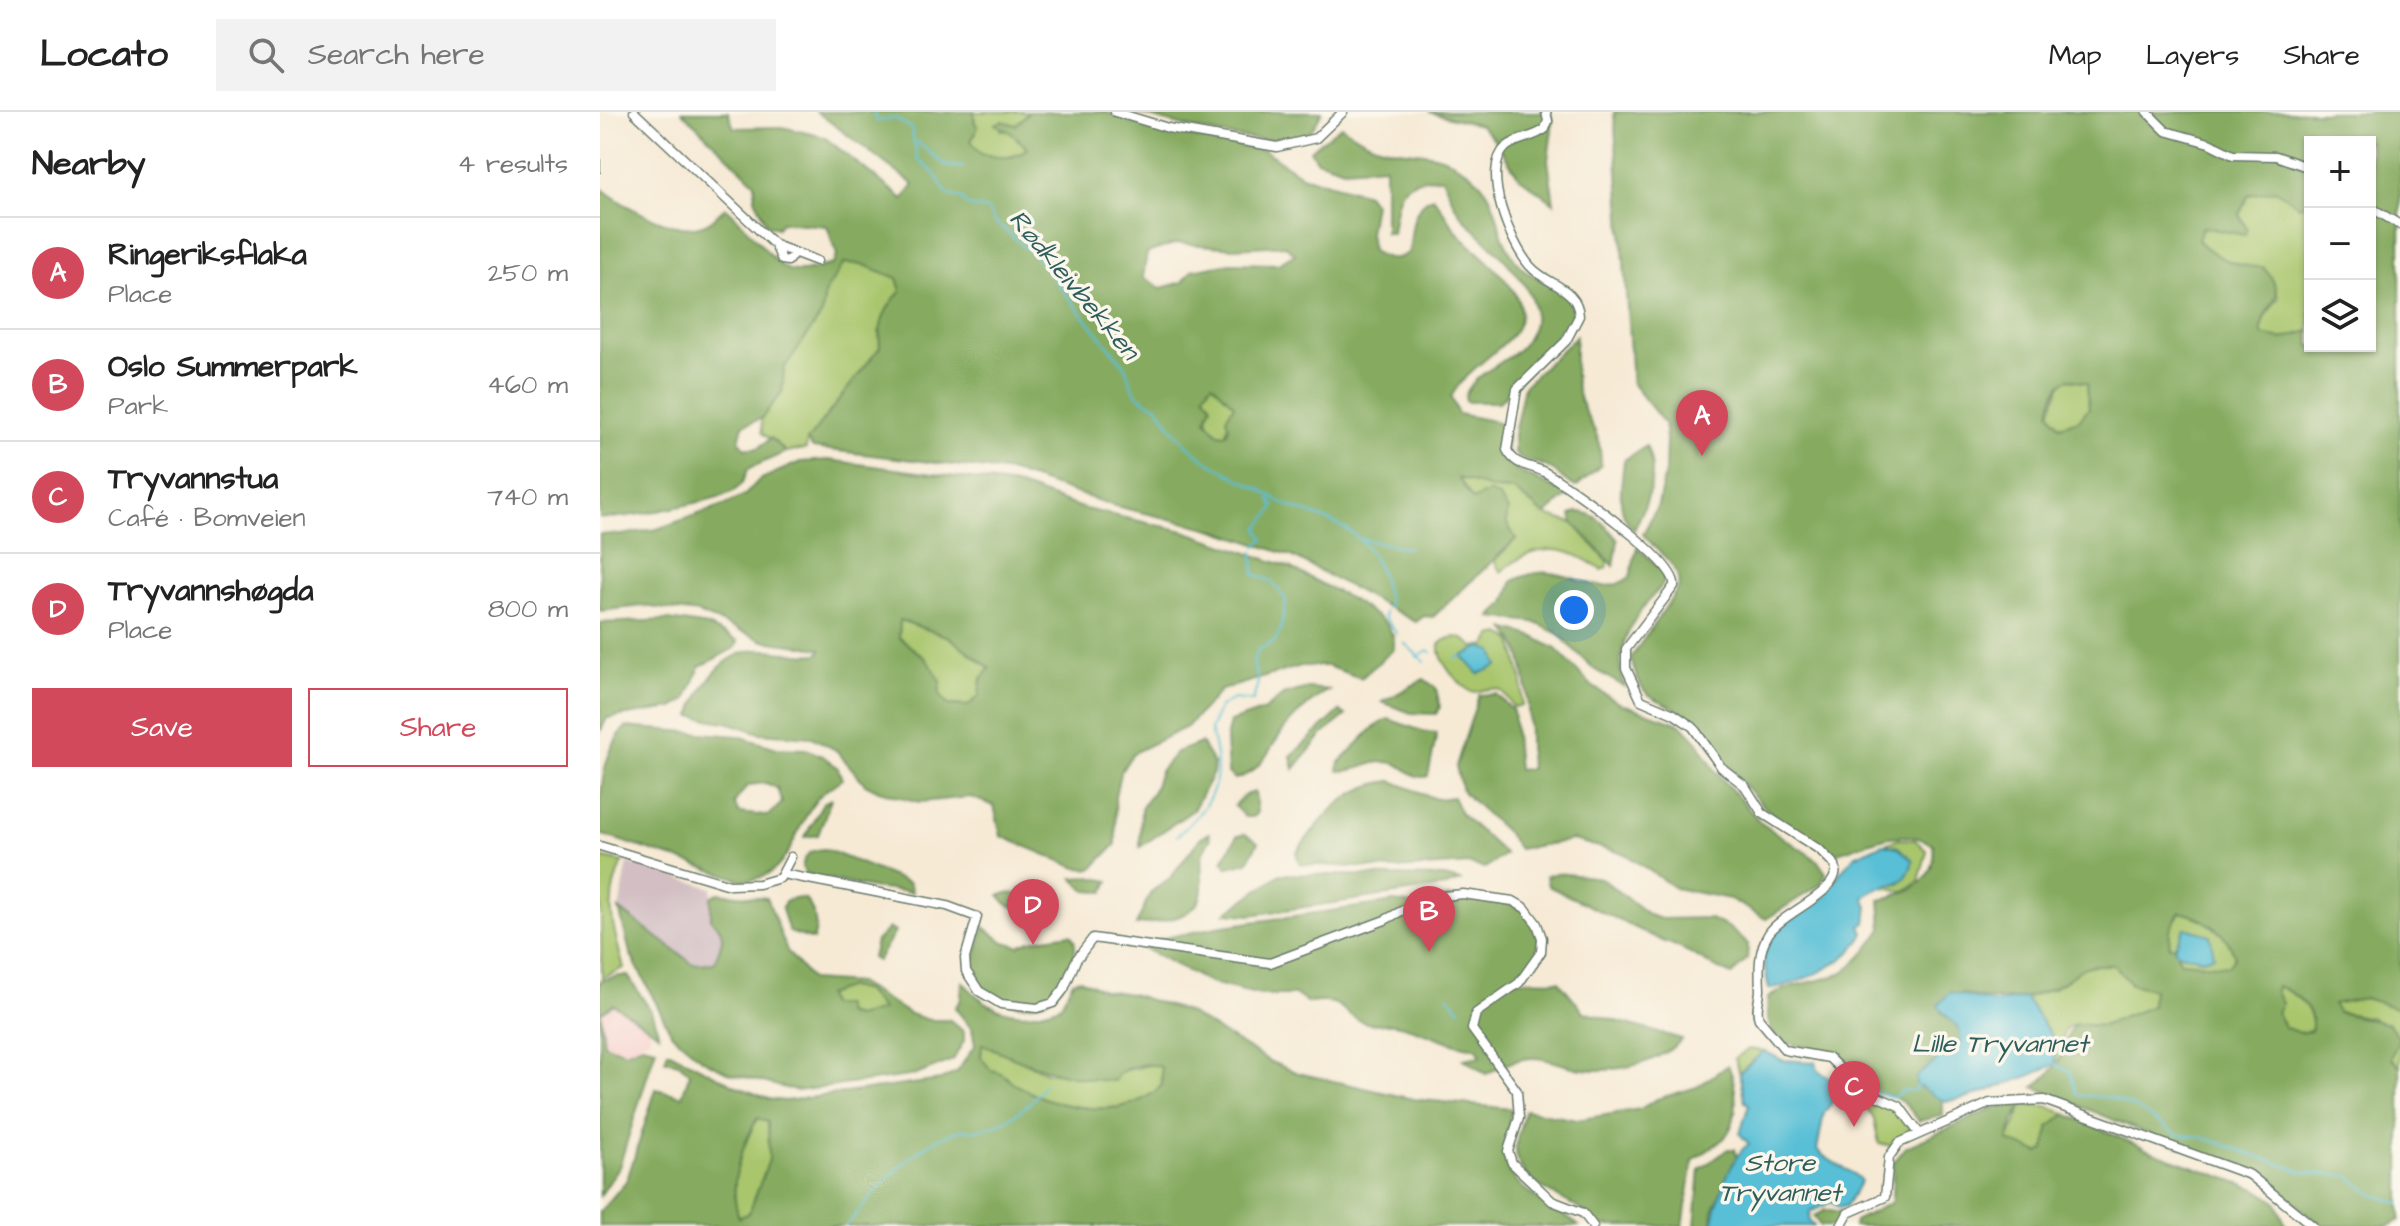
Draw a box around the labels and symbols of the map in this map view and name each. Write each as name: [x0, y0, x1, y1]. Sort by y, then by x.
water label: Rødkleivbekken: [1001, 202, 1149, 369]
pin: A: [1676, 390, 1728, 456]
your location: [1554, 590, 1594, 630]
pin: D: [1007, 879, 1059, 945]
pin: B: [1403, 886, 1455, 952]
water label: Lille Tryvannet: [1912, 1026, 2091, 1063]
pin: C: [1828, 1061, 1880, 1127]
water label: Store Tryvannet: [1719, 1145, 1844, 1212]

